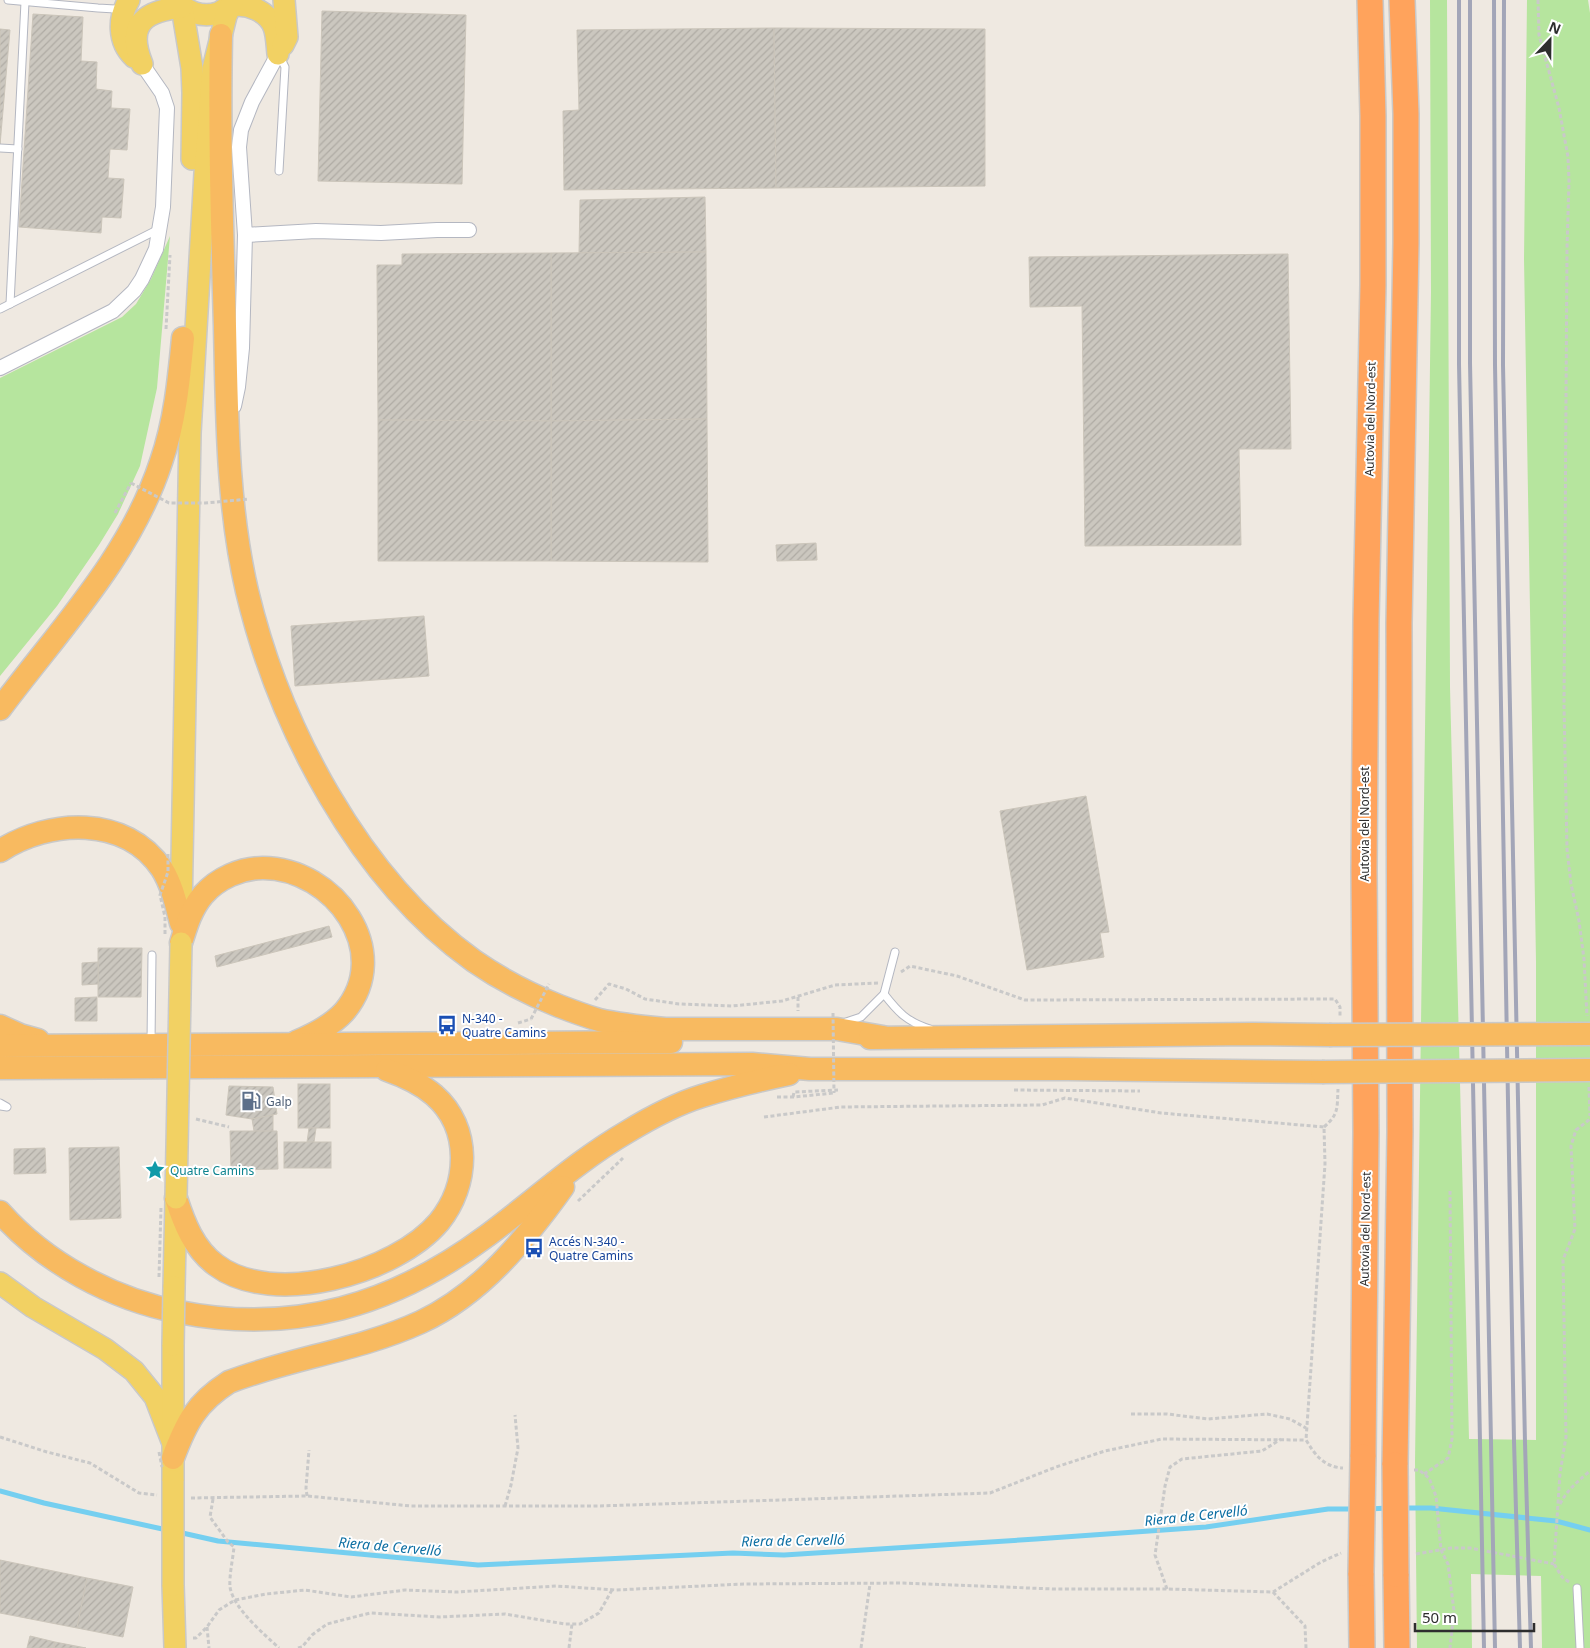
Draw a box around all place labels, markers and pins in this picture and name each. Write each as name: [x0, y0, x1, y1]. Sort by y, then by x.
place label: N-340 - Quatre Camins: [462, 1010, 547, 1041]
bus stop icon: N-340 - Quatre Camins: [436, 1014, 458, 1036]
fuel station icon: Galp: [240, 1090, 262, 1112]
place label: Galp: [266, 1093, 292, 1110]
place icon: Quatre Camins: [144, 1159, 166, 1181]
place label: Quatre Camins: [170, 1162, 255, 1179]
place label: Accés N-340 - Quatre Camins: [549, 1233, 634, 1264]
bus stop icon: Accés N-340 - Quatre Camins: [523, 1237, 545, 1259]

